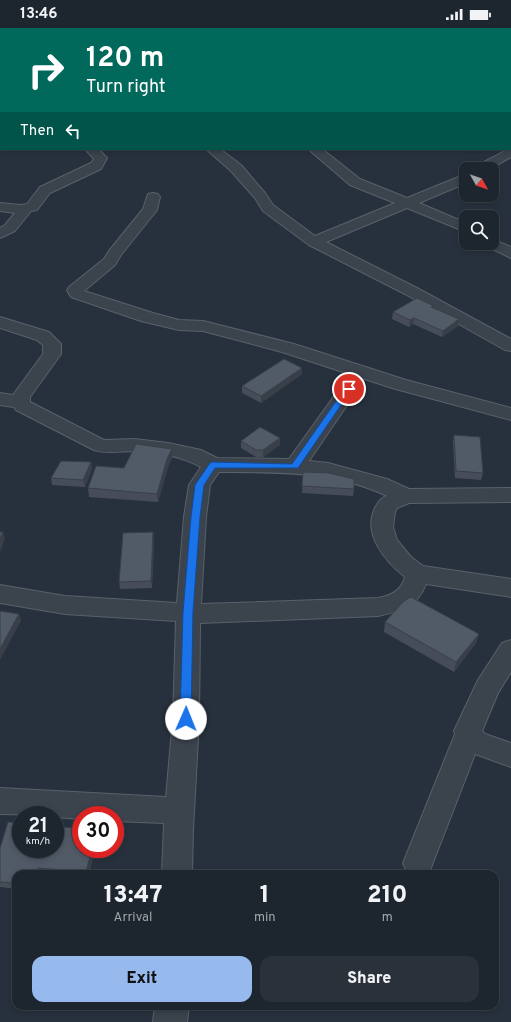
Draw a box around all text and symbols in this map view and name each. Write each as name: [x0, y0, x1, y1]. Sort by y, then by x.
text: 13:46: [20, 5, 58, 24]
text: 120 m: [86, 41, 164, 77]
icon: right: [20, 44, 72, 96]
text: Turn right: [86, 76, 166, 99]
icon: left: [62, 120, 84, 142]
text: Then: [20, 122, 54, 141]
north arrow: [459, 162, 499, 202]
map controls: [459, 162, 499, 250]
button: search: [459, 210, 499, 250]
pin: [332, 372, 366, 406]
icon: arrive: [338, 378, 360, 400]
position arrow: [165, 698, 207, 740]
speed limit sign: 30: [72, 806, 124, 858]
text: 21: [28, 814, 48, 840]
text: km/h: [26, 835, 50, 848]
text: 13:47: [104, 881, 162, 911]
text: 1: [260, 881, 270, 911]
text: 210: [367, 881, 407, 911]
text: Arrival: [114, 910, 152, 926]
text: min: [254, 910, 276, 926]
text: m: [382, 910, 393, 926]
button: Exit: [32, 956, 252, 1002]
button: Share: [260, 956, 479, 1002]

